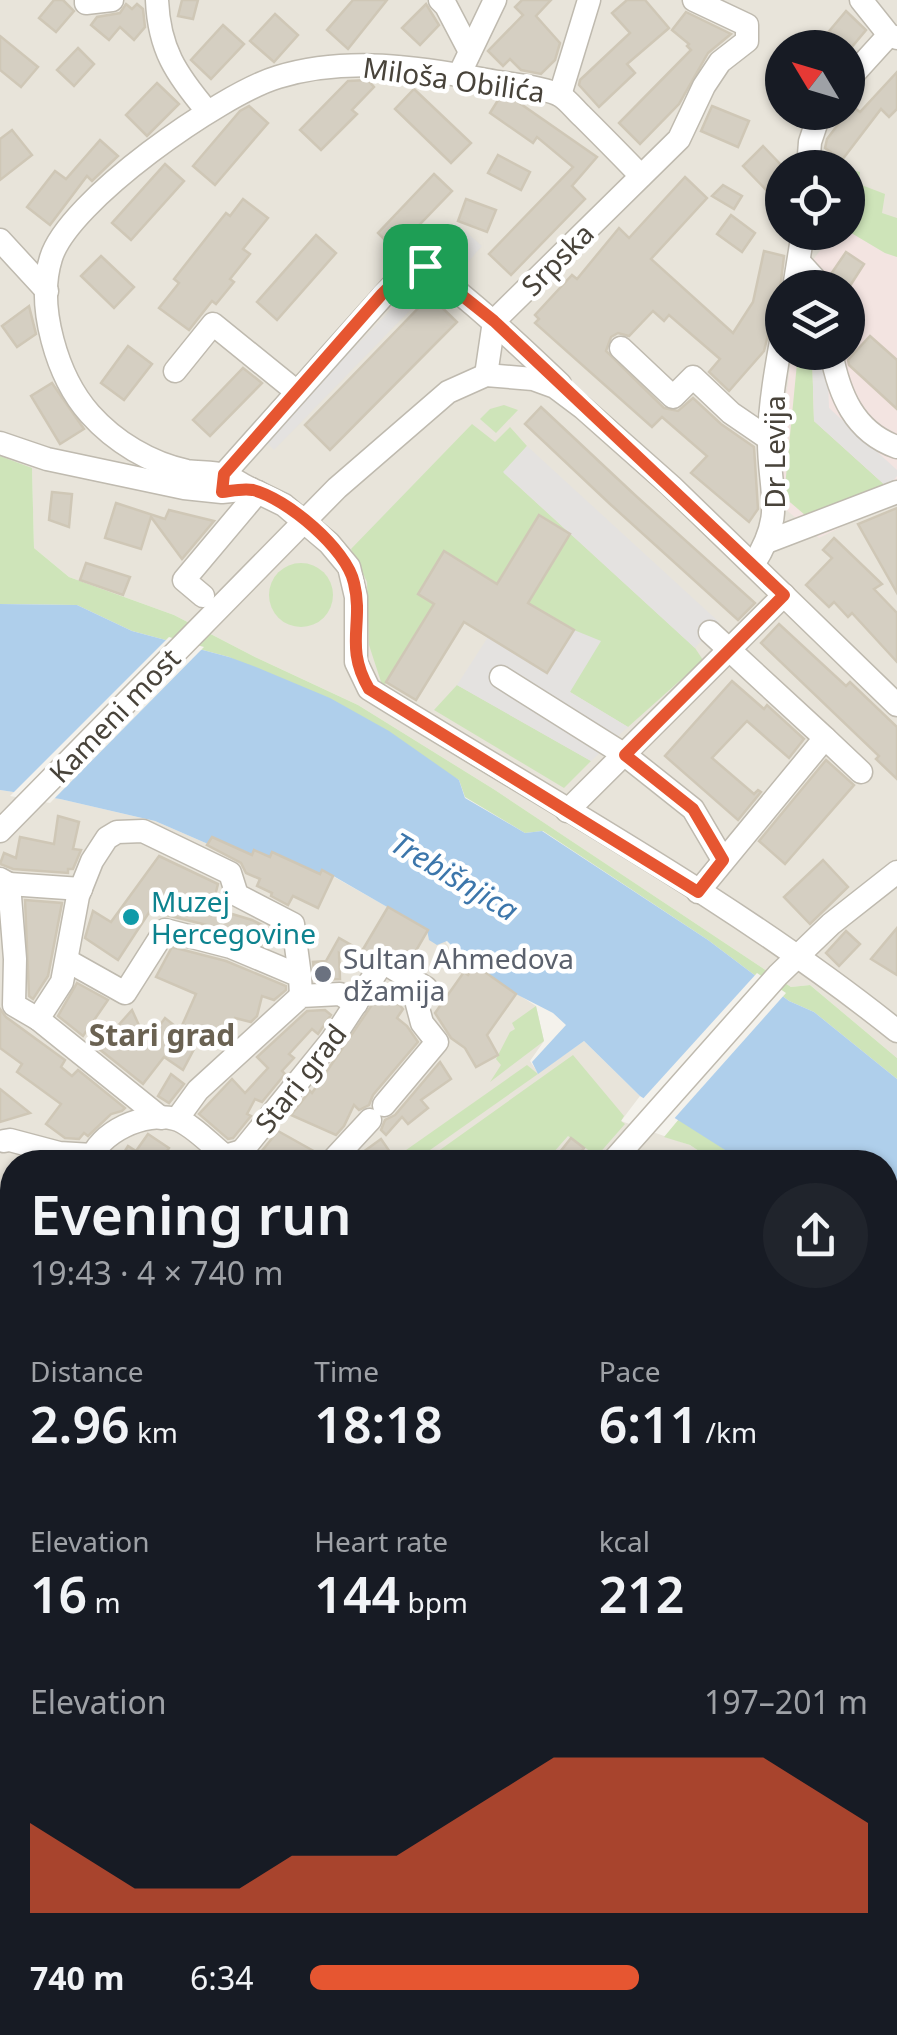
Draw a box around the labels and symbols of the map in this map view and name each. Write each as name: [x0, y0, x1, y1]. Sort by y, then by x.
north arrow: [765, 30, 865, 130]
street label: Miloša Obilića: [361, 47, 547, 111]
street label: Srpska: [512, 214, 602, 304]
pin: [383, 224, 468, 309]
street label: Dr Levija: [755, 395, 793, 509]
street label: Kameni most: [40, 639, 188, 791]
water label: Trebišnjica: [384, 822, 526, 930]
place label: Muzej Hercegovine: [151, 882, 316, 952]
marker: Muzej Hercegovine: [120, 906, 142, 928]
place label: Sultan Ahmedova džamija: [343, 939, 574, 1009]
marker: Sultan Ahmedova džamija: [312, 963, 334, 985]
district label: Stari grad: [89, 1014, 235, 1055]
street label: Stari grad: [245, 1016, 355, 1140]

